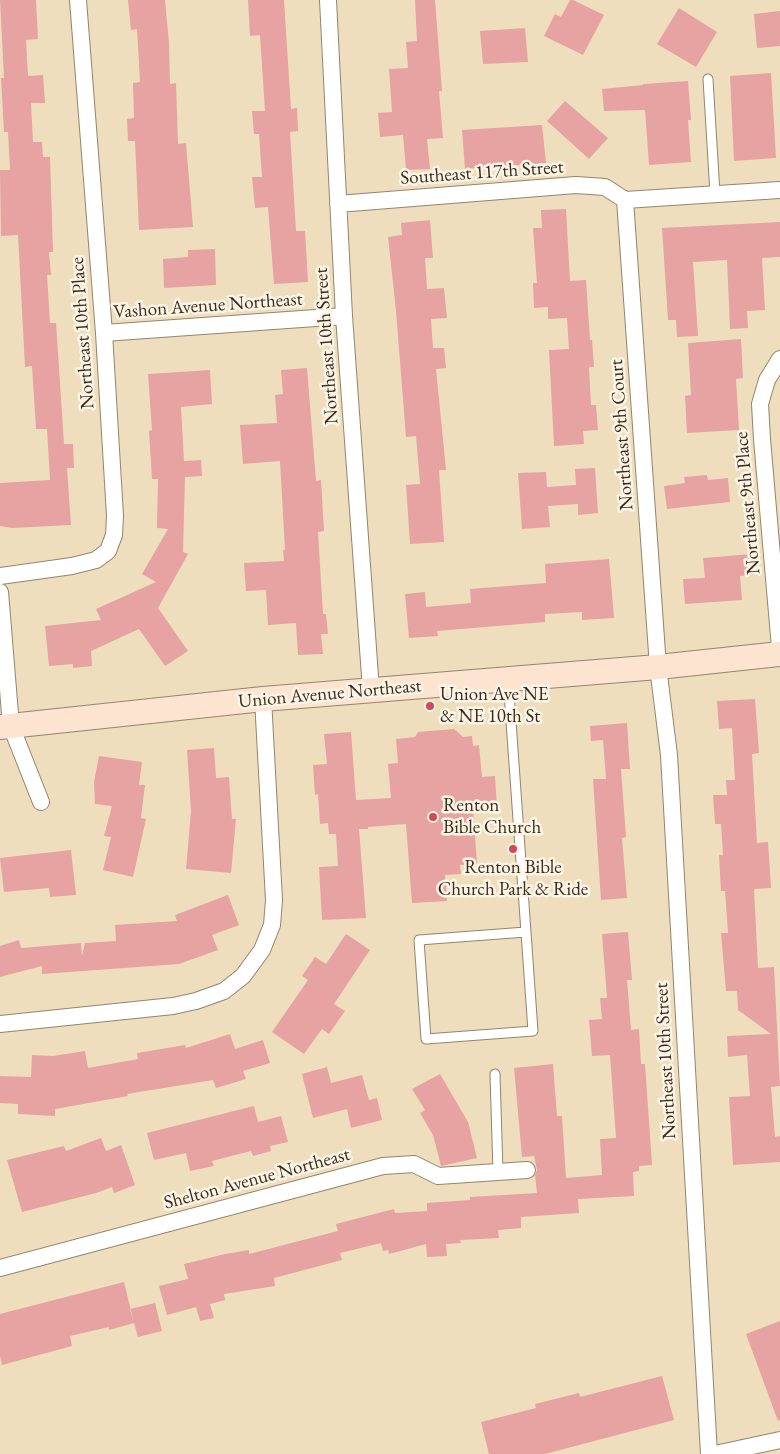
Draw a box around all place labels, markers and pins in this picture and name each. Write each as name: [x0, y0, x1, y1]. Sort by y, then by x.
place label: Union Ave NE & NE 10th St: [440, 684, 549, 728]
marker: Union Ave NE & NE 10th St: [424, 700, 436, 712]
place label: Renton Bible Church: [443, 795, 541, 839]
marker: Renton Bible Church: [427, 811, 439, 823]
marker: Renton Bible Church Park & Ride: [507, 843, 519, 855]
place label: Renton Bible Church Park & Ride: [438, 857, 588, 901]

